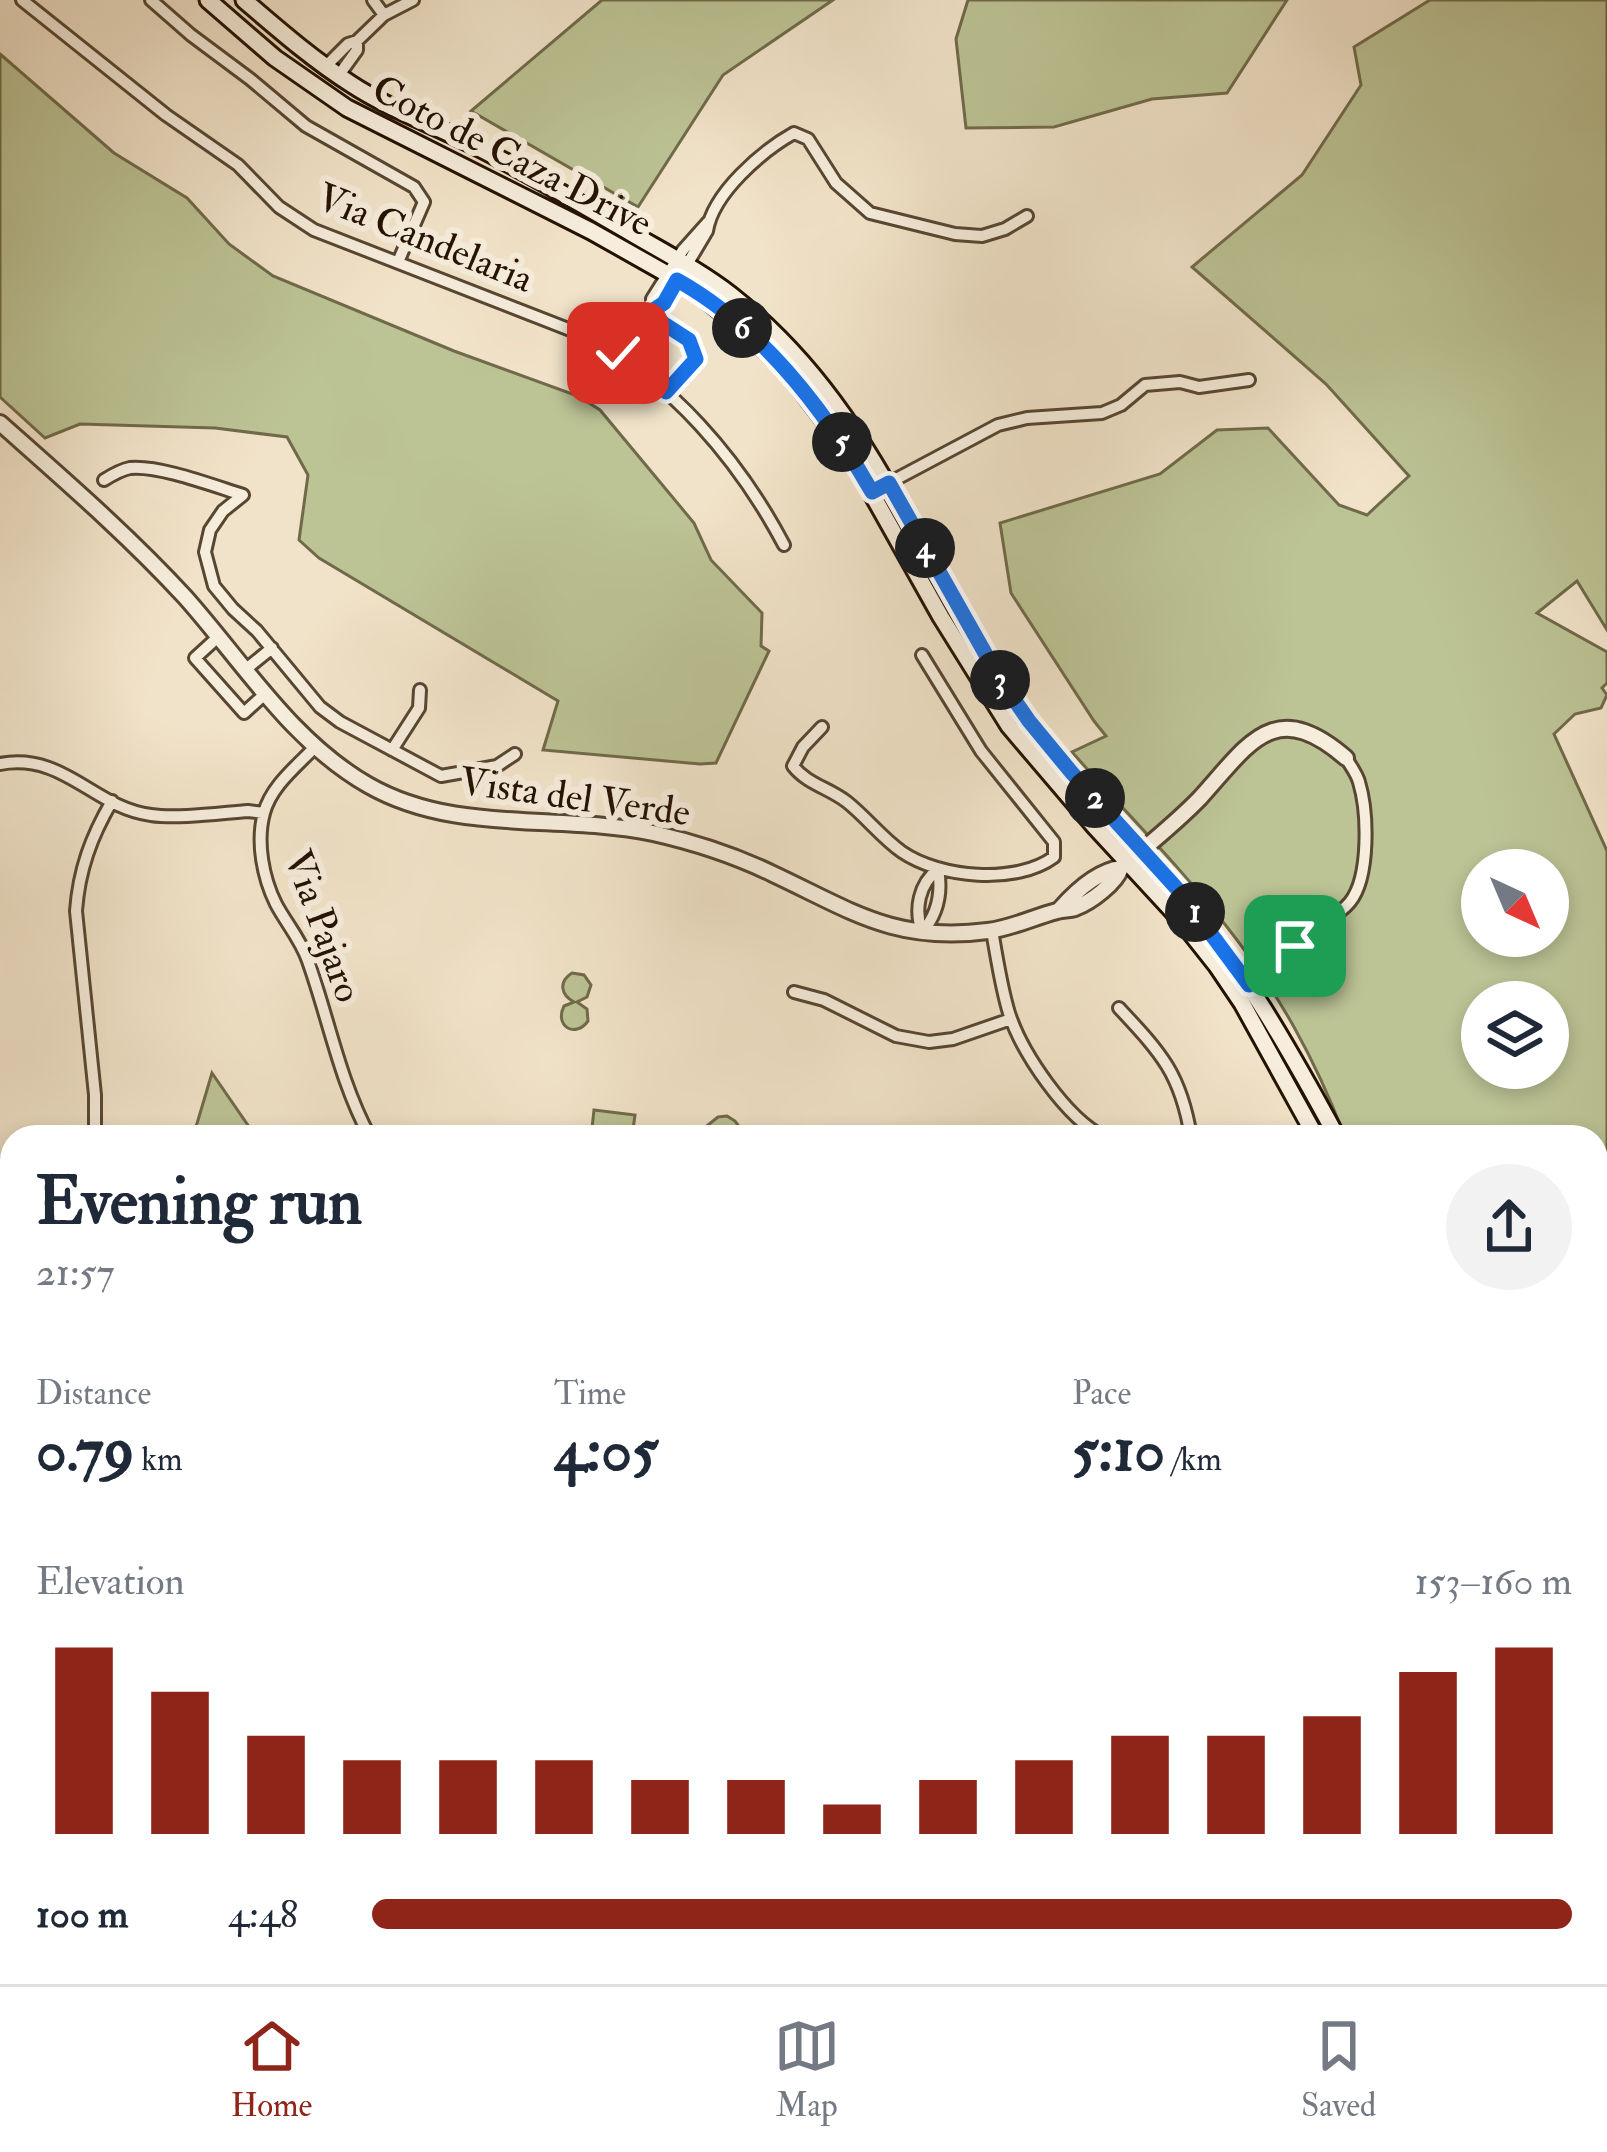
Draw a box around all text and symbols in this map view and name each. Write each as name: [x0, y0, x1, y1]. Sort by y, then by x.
street label: Coto de Caza Drive: [364, 64, 660, 248]
street label: Via Candelaria: [310, 172, 541, 304]
pin: 6: [712, 298, 772, 358]
pin: [567, 302, 669, 404]
text: 6: [734, 307, 750, 348]
icon: check: [585, 320, 651, 386]
pin: 5: [812, 412, 872, 472]
text: 5: [835, 421, 849, 462]
pin: 4: [895, 518, 955, 578]
text: 4: [916, 527, 934, 568]
pin: 3: [970, 650, 1030, 710]
text: 3: [994, 659, 1006, 700]
street label: Vista del Verde: [457, 757, 693, 837]
pin: 2: [1065, 768, 1125, 828]
text: 2: [1087, 777, 1103, 818]
street label: Via Pajaro: [273, 843, 373, 1009]
north arrow: [1461, 849, 1569, 957]
map controls: [1461, 849, 1569, 1089]
pin: 1: [1165, 882, 1225, 942]
text: 1: [1189, 891, 1201, 932]
pin: [1244, 895, 1346, 997]
icon: arrive: [1262, 913, 1328, 979]
button: layers: [1461, 981, 1569, 1089]
text: Evening run: [36, 1161, 362, 1244]
button: share: [1446, 1164, 1572, 1290]
text: 21:57: [36, 1248, 114, 1297]
text: Distance: [36, 1373, 151, 1414]
text: Time: [554, 1373, 626, 1414]
text: Pace: [1072, 1373, 1131, 1414]
text: 0.79: [36, 1414, 134, 1489]
text: 4:05: [554, 1414, 658, 1489]
text: 5:10: [1072, 1414, 1165, 1489]
text: km: [134, 1439, 183, 1480]
text: /km: [1165, 1439, 1222, 1480]
text: Elevation: [36, 1557, 185, 1606]
text: 153–160 m: [1414, 1557, 1572, 1606]
text: 100 m: [36, 1890, 128, 1939]
text: 4:48: [228, 1890, 298, 1939]
tab: Home: [231, 2013, 312, 2126]
tab: Map: [774, 2013, 840, 2126]
tab: Saved: [1301, 2013, 1376, 2126]

